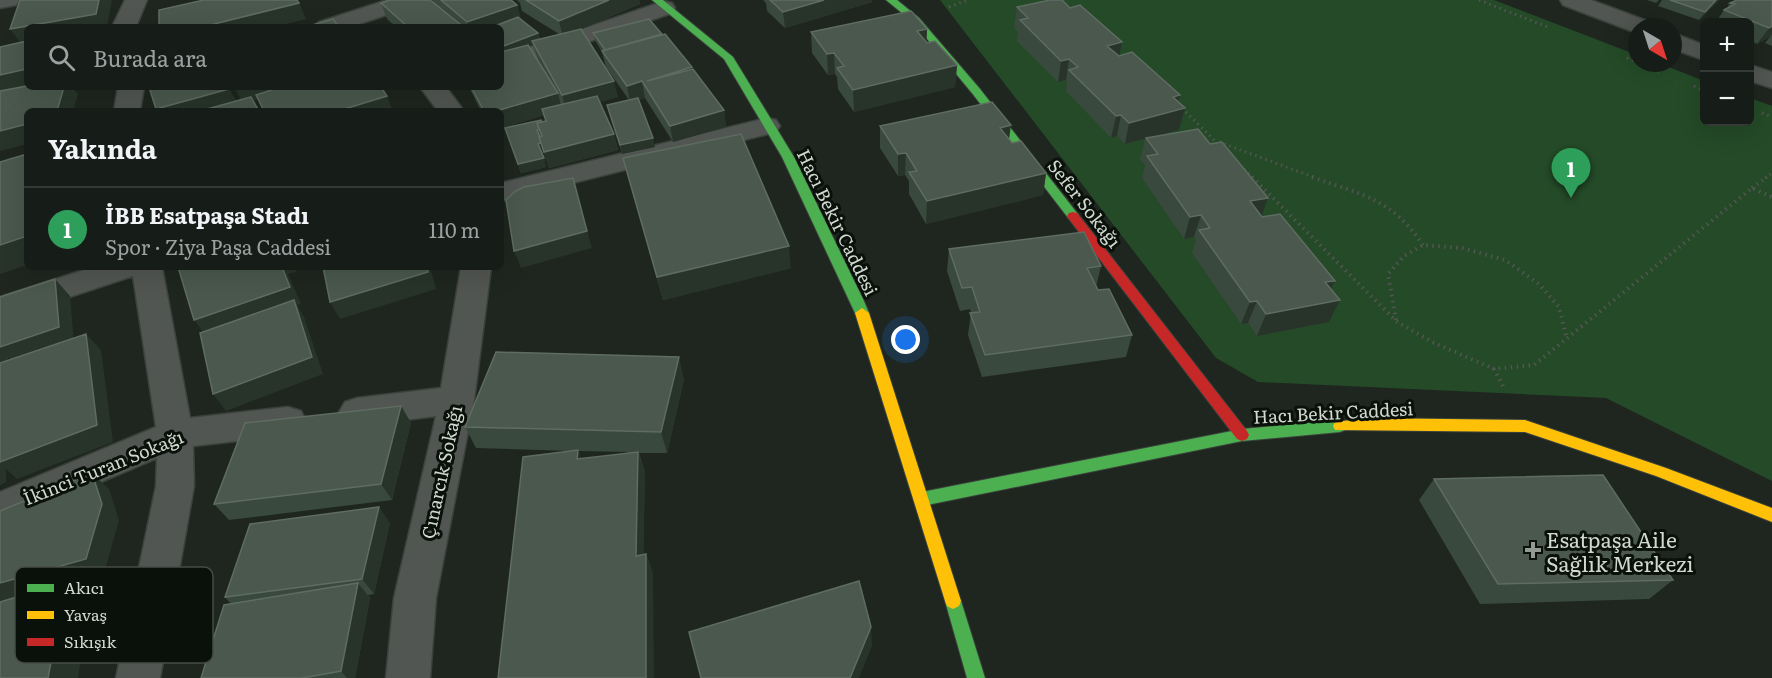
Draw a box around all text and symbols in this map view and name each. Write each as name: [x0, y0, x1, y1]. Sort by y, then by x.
north arrow: [1628, 18, 1682, 72]
map controls: [1700, 18, 1754, 126]
button: +: [1700, 18, 1754, 72]
search box: [24, 24, 504, 90]
icon: search: [45, 41, 78, 74]
text: Burada ara: [93, 41, 207, 74]
button: −: [1700, 72, 1754, 126]
text: Yakında: [48, 128, 157, 167]
street label: Hacı Bekir Caddesi: [791, 144, 885, 300]
pin: 1: [1552, 148, 1590, 198]
street label: Sefer Sokağı: [1042, 153, 1128, 253]
text: İBB Esatpaşa Stadı: [105, 198, 309, 231]
text: 1: [63, 214, 72, 244]
text: 110 m: [429, 214, 480, 244]
text: Spor · Ziya Paşa Caddesi: [105, 231, 331, 261]
your location: [891, 325, 920, 354]
street label: Hacı Bekir Caddesi: [1252, 394, 1414, 430]
street label: Çınarcık Sokağı: [414, 403, 468, 541]
street label: İkinci Turan Sokağı: [19, 423, 187, 511]
place label: Esatpaşa Aile Sağlık Merkezi: [1546, 523, 1694, 578]
marker: Esatpaşa Aile Sağlık Merkezi: [1524, 541, 1542, 559]
legend: [15, 567, 213, 663]
text: Akıcı: [64, 575, 104, 599]
text: Yavaş: [64, 602, 107, 626]
text: Sıkışık: [64, 629, 116, 653]

